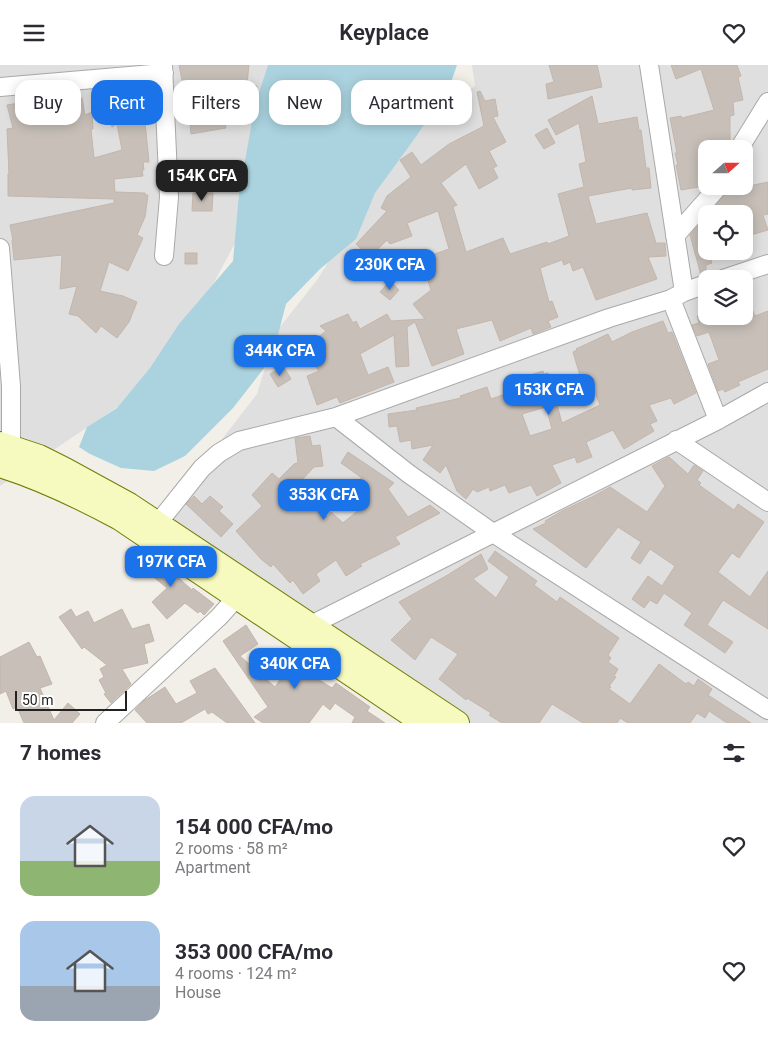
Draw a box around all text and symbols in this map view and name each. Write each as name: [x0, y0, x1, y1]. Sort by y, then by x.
icon: menu: [20, 19, 48, 47]
icon: heart: [720, 19, 748, 47]
text: Keyplace: [339, 20, 429, 45]
chip: Buy: [15, 80, 81, 125]
chip: Rent: [91, 80, 163, 125]
chip: Filters: [173, 80, 259, 125]
chip: New: [269, 80, 341, 125]
chip: Apartment: [351, 80, 472, 125]
north arrow: [698, 140, 752, 195]
map controls: [698, 140, 753, 325]
pin: 154K CFA: [150, 159, 254, 202]
text: 154K CFA: [167, 166, 237, 185]
button: locate: [698, 205, 753, 260]
pin: 230K CFA: [338, 249, 442, 291]
text: 230K CFA: [355, 255, 425, 274]
button: layers: [698, 270, 753, 325]
pin: 344K CFA: [228, 335, 332, 377]
text: 344K CFA: [245, 341, 315, 360]
pin: 153K CFA: [497, 373, 601, 416]
text: 153K CFA: [514, 380, 584, 399]
pin: 353K CFA: [272, 479, 376, 521]
text: 353K CFA: [289, 485, 359, 504]
pin: 197K CFA: [119, 545, 223, 588]
text: 197K CFA: [136, 552, 206, 571]
pin: 340K CFA: [243, 647, 347, 690]
text: 340K CFA: [260, 654, 330, 673]
scale bar: [15, 688, 128, 711]
text: 50 m: [22, 692, 54, 708]
icon: filters: [720, 739, 748, 767]
text: 7 homes: [20, 741, 101, 765]
text: 154 000 CFA/mo: [175, 815, 333, 839]
icon: home: [60, 816, 120, 876]
icon: heart: [720, 832, 748, 860]
text: 2 rooms · 58 m²: [175, 839, 288, 858]
text: Apartment: [175, 858, 251, 877]
text: 353 000 CFA/mo: [175, 940, 333, 964]
icon: home: [60, 941, 120, 1001]
icon: heart: [720, 957, 748, 985]
text: 4 rooms · 124 m²: [175, 964, 297, 983]
text: House: [175, 983, 221, 1002]

